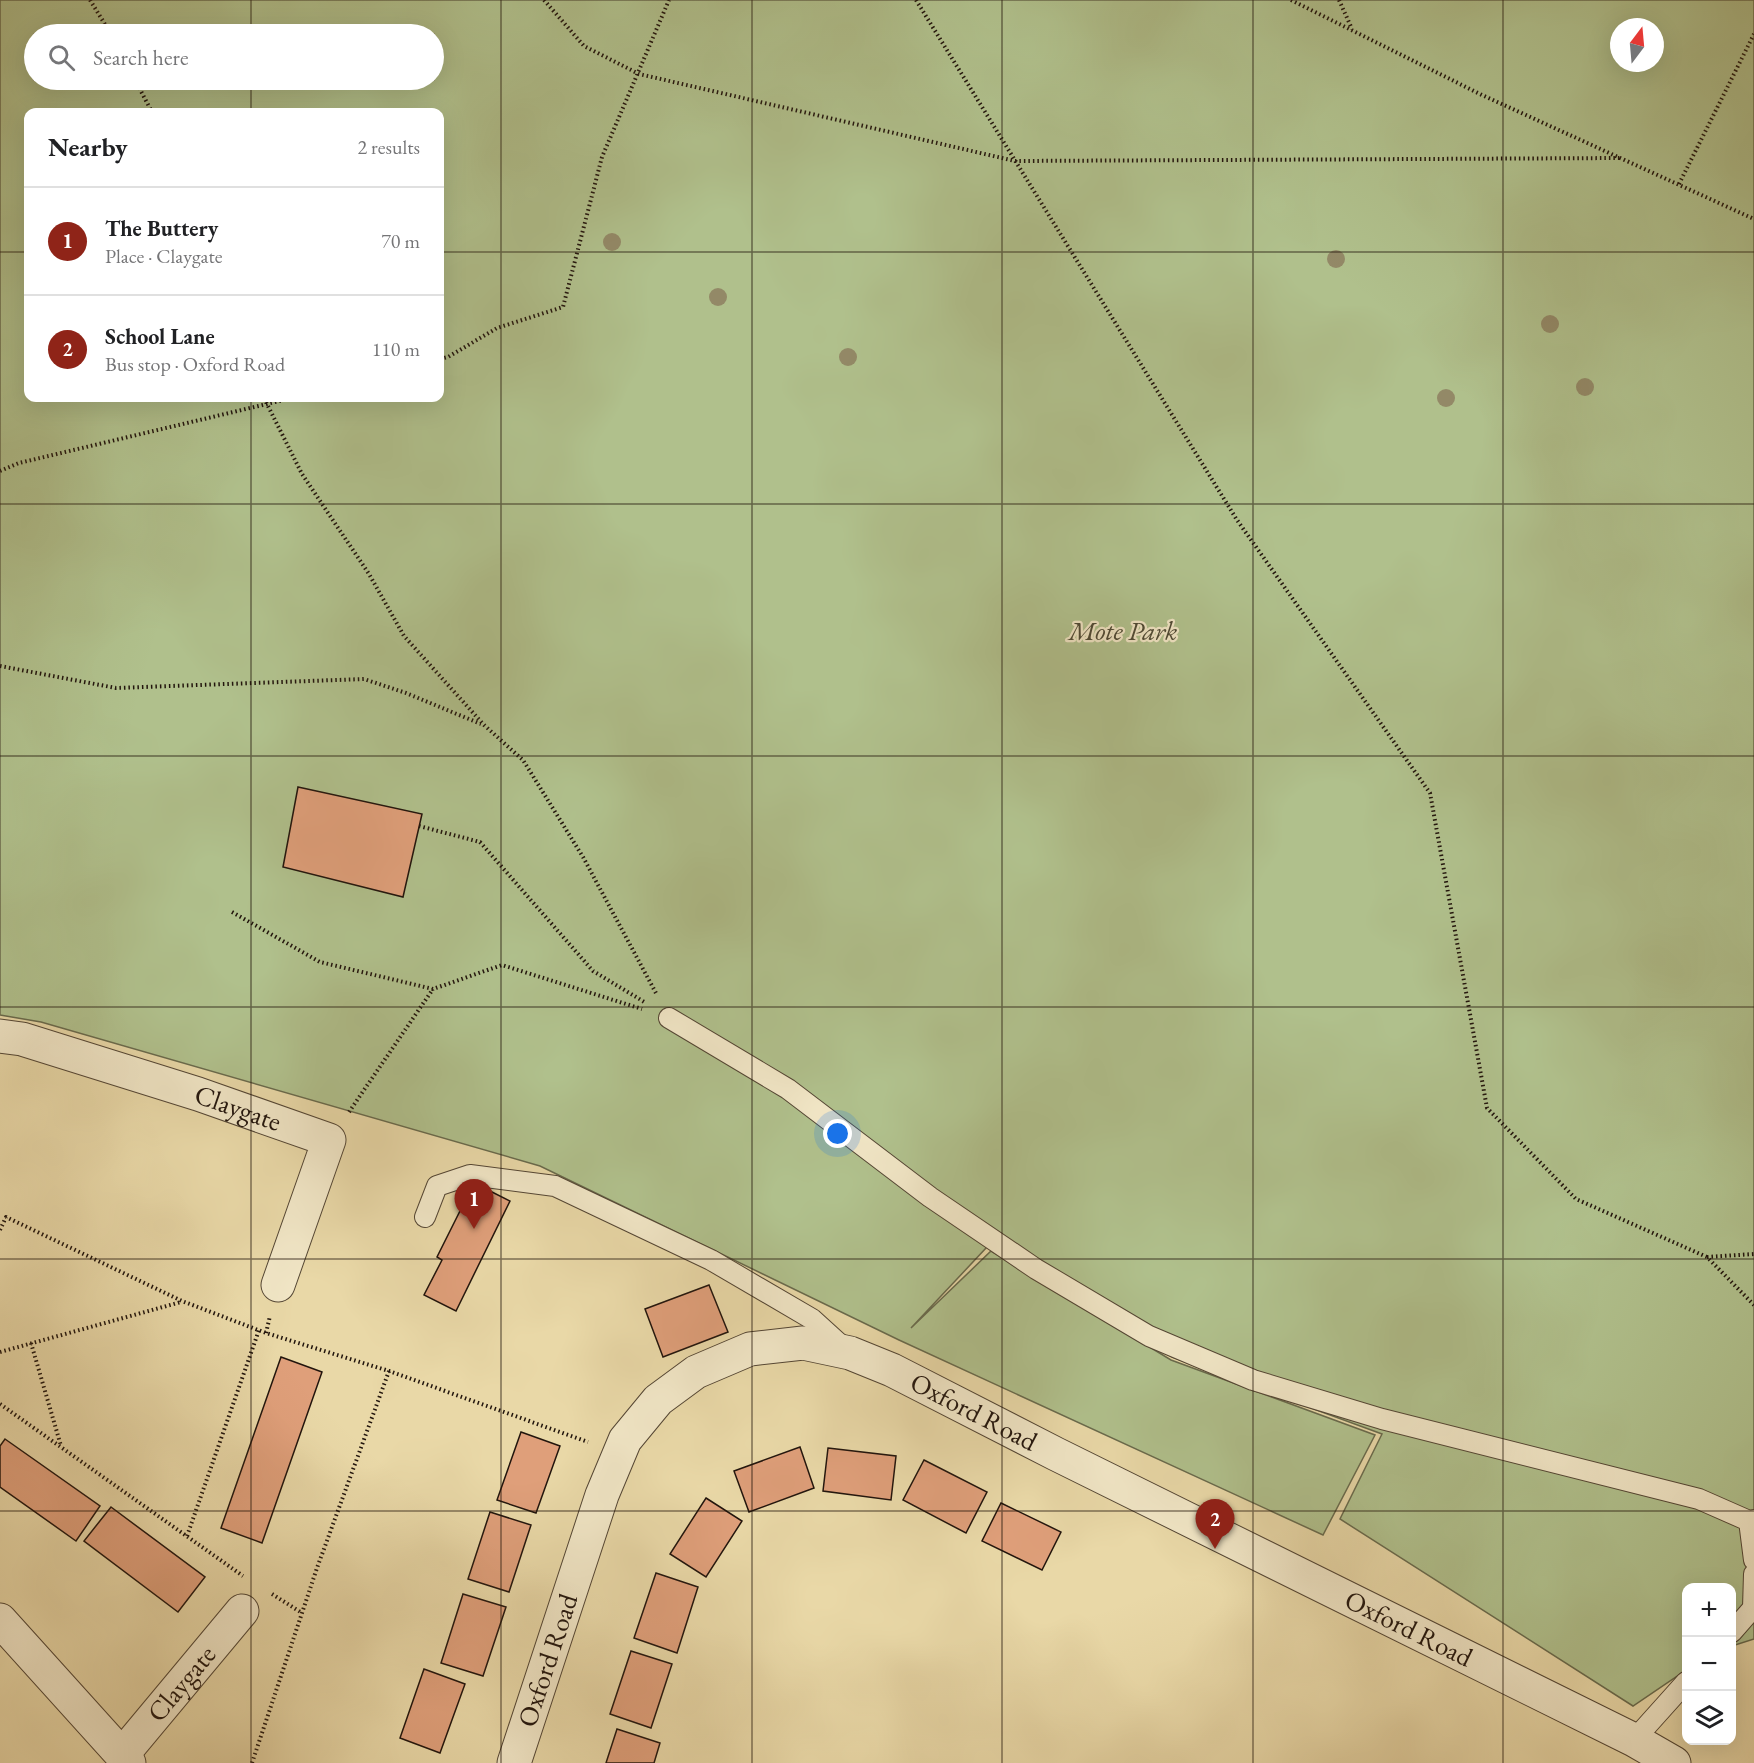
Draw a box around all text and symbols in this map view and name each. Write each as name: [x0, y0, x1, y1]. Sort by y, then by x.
north arrow: [1610, 18, 1664, 72]
search box: [24, 24, 444, 90]
icon: search: [45, 41, 78, 74]
text: Search here: [93, 43, 188, 72]
text: Nearby: [48, 130, 128, 164]
text: 2 results: [357, 134, 420, 160]
text: The Buttery: [105, 214, 218, 243]
text: 1: [62, 228, 73, 254]
text: 70 m: [381, 228, 420, 254]
text: Place · Claygate: [105, 243, 223, 269]
text: School Lane: [105, 322, 215, 351]
text: 2: [62, 336, 73, 362]
text: 110 m: [372, 336, 420, 362]
text: Bus stop · Oxford Road: [105, 351, 285, 377]
park label: Mote Park: [1067, 613, 1177, 648]
street label: Claygate: [190, 1076, 286, 1139]
your location: [823, 1119, 852, 1148]
pin: 1: [454, 1180, 494, 1229]
street label: Oxford Road: [905, 1364, 1044, 1459]
pin: 2: [1196, 1500, 1234, 1549]
street label: Oxford Road: [1339, 1582, 1479, 1675]
map controls: [1682, 1583, 1736, 1745]
button: +: [1682, 1583, 1736, 1637]
street label: Oxford Road: [509, 1589, 586, 1731]
button: −: [1682, 1637, 1736, 1691]
street label: Claygate: [139, 1638, 223, 1729]
button: layers: [1682, 1691, 1736, 1745]

